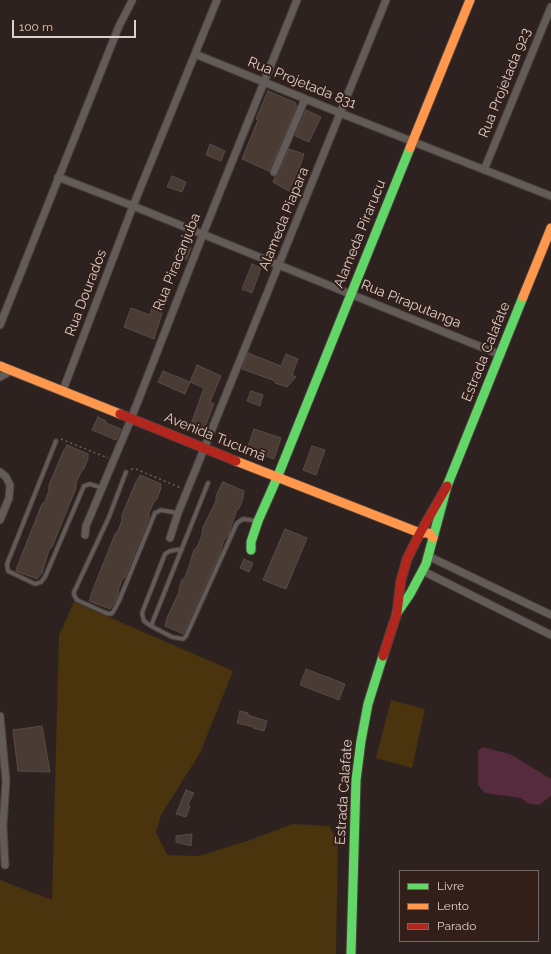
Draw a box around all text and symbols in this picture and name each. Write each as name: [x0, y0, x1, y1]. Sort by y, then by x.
scale bar: [14, 12, 138, 38]
text: 100 m: [19, 20, 53, 34]
street label: Rua Projetada 923: [475, 26, 535, 140]
street label: Rua Projetada 831: [245, 54, 359, 112]
street label: Alameda Piapara: [256, 165, 312, 273]
street label: Alameda Pirarucu: [331, 177, 389, 291]
street label: Rua Piracanjuba: [150, 211, 204, 313]
street label: Rua Dourados: [62, 247, 110, 339]
street label: Rua Piraputanga: [358, 276, 464, 332]
street label: Estrada Calafate: [458, 300, 514, 404]
street label: Avenida Tucumã: [162, 409, 268, 465]
street label: Estrada Calafate: [332, 739, 356, 845]
legend: [399, 870, 539, 942]
text: Livre: [437, 879, 464, 893]
text: Lento: [437, 899, 469, 913]
text: Parado: [437, 919, 476, 933]

